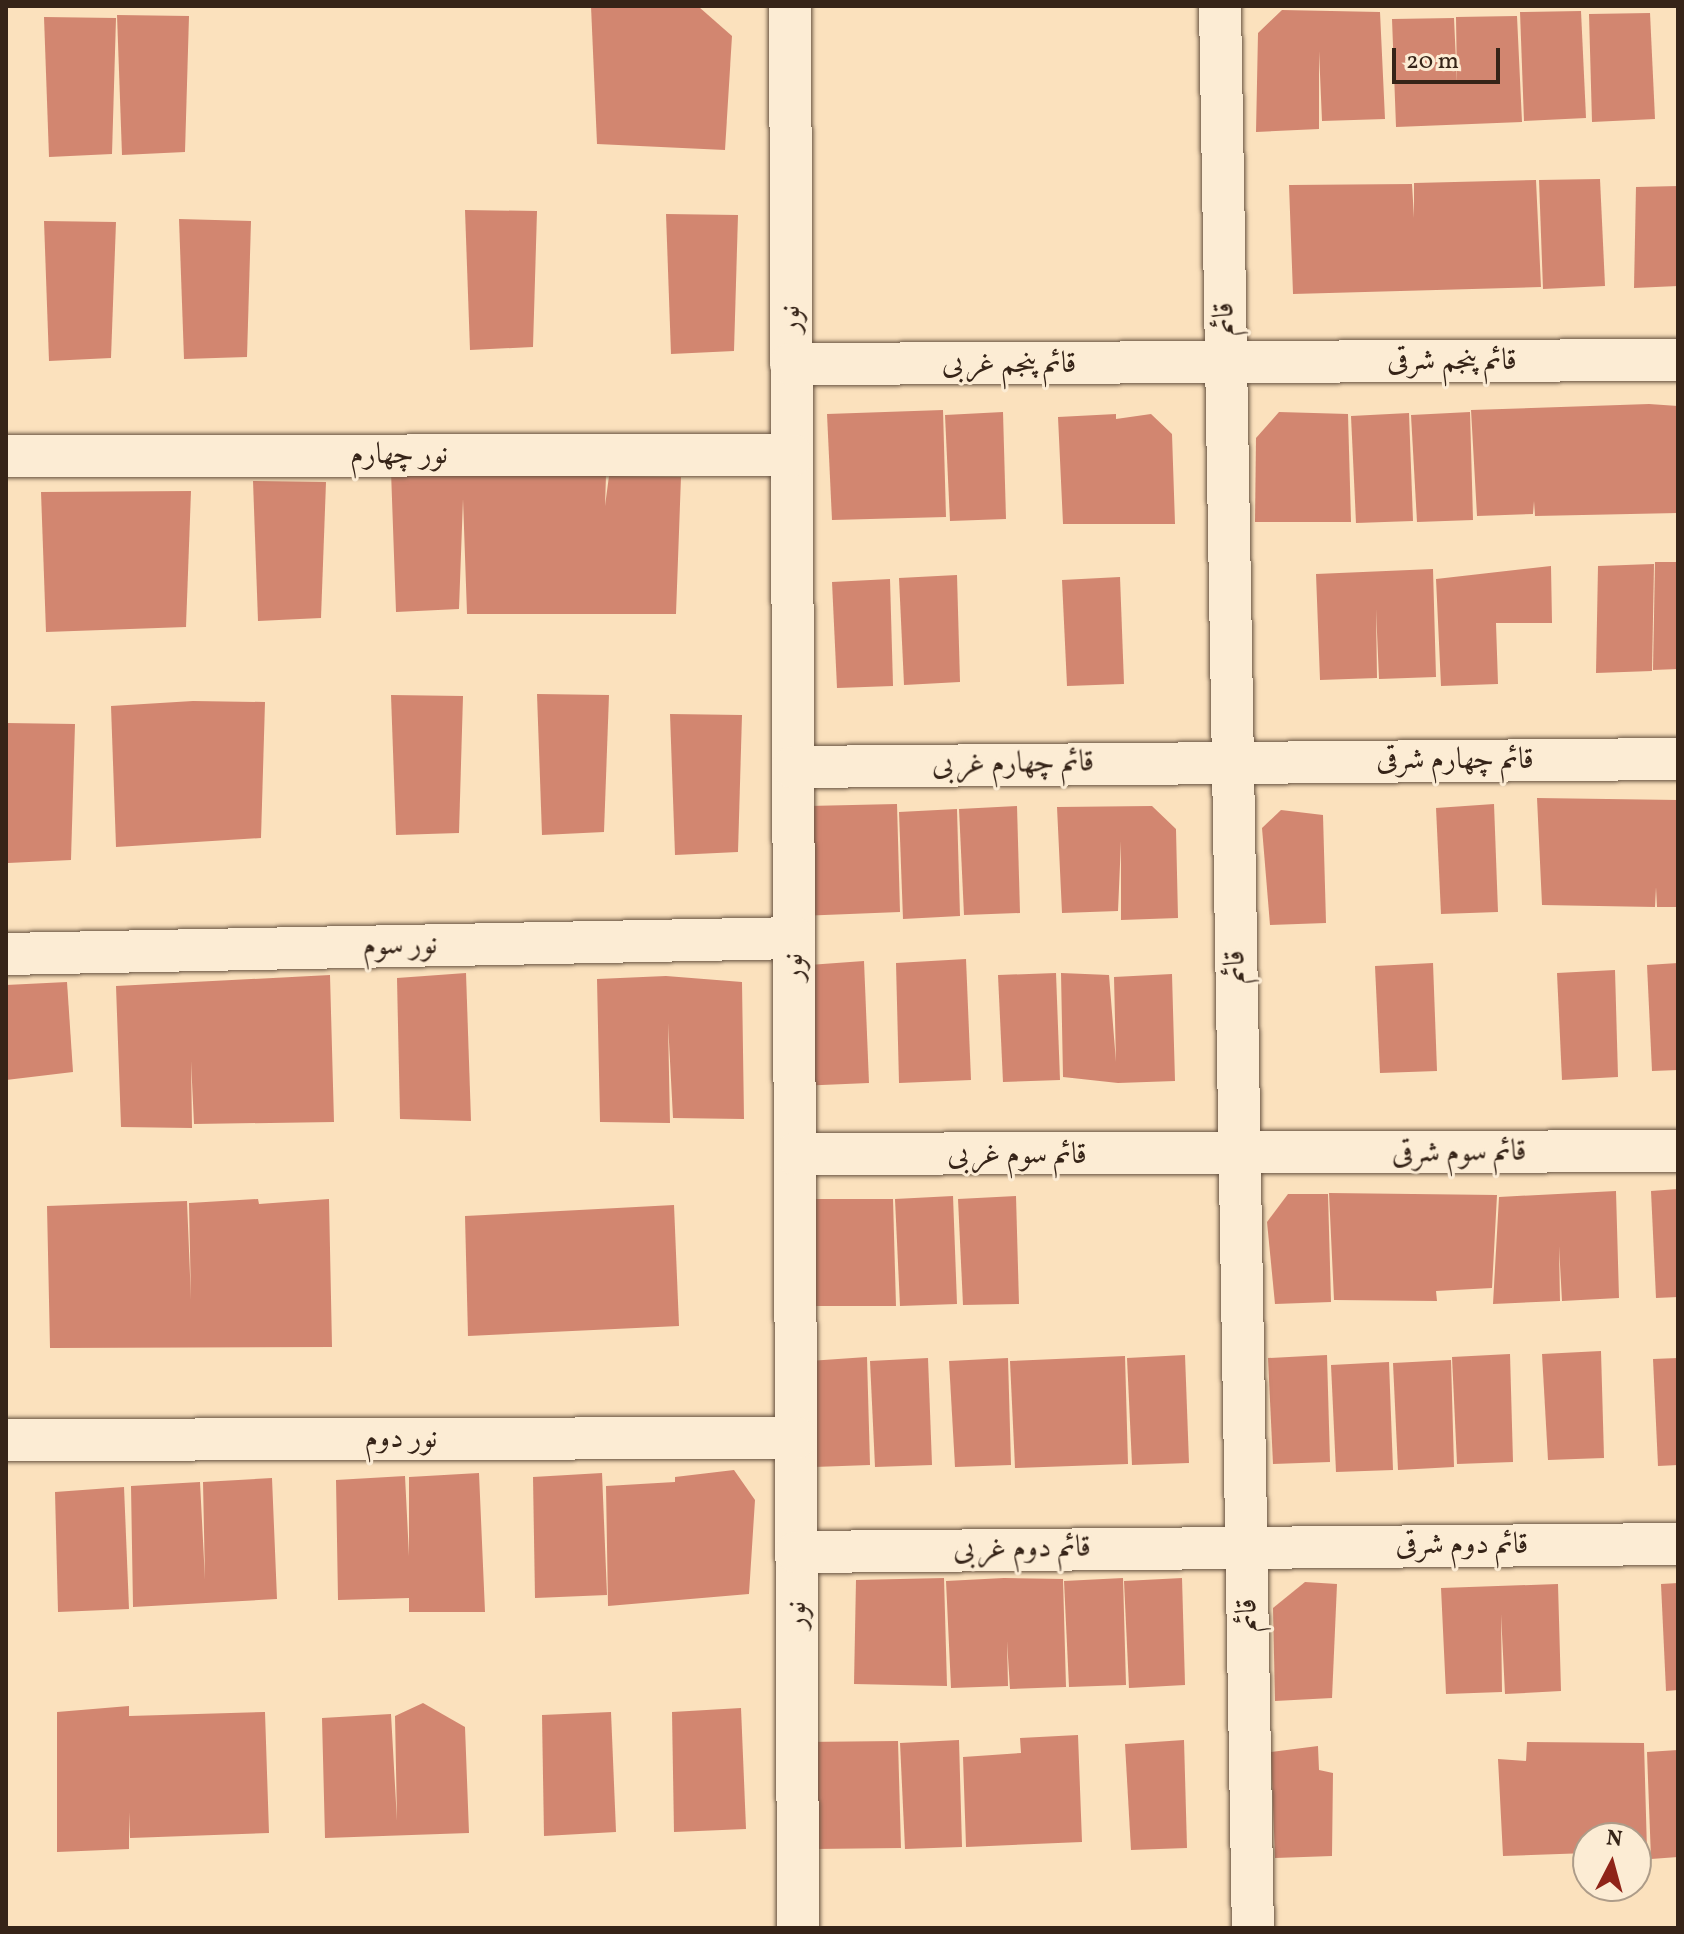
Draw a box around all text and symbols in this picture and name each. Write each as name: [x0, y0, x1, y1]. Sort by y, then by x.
scale bar: [1396, 32, 1504, 82]
text: 20 m: [1406, 45, 1459, 79]
street label: قائم: [1207, 302, 1243, 336]
street label: نور: [773, 305, 809, 333]
street label: قائم پنجم شرقی: [1387, 343, 1517, 379]
street label: قائم پنجم غربی: [942, 346, 1076, 382]
street label: نور چهارم: [350, 437, 448, 473]
street label: قائم چهارم شرقی: [1376, 742, 1534, 778]
street label: قائم چهارم غربی: [931, 745, 1095, 783]
street label: نور سوم: [362, 927, 438, 965]
street label: قائم: [1218, 950, 1254, 984]
street label: نور: [776, 953, 812, 981]
street label: قائم سوم شرقی: [1391, 1134, 1527, 1172]
street label: قائم سوم غربی: [947, 1137, 1087, 1173]
street label: نور دوم: [364, 1421, 438, 1457]
street label: قائم دوم شرقی: [1396, 1527, 1528, 1563]
street label: قائم دوم غربی: [953, 1530, 1091, 1568]
street label: قائم: [1230, 1598, 1266, 1632]
street label: نور: [779, 1601, 815, 1629]
north arrow: [1572, 1822, 1652, 1902]
text: N: [1605, 1823, 1624, 1856]

